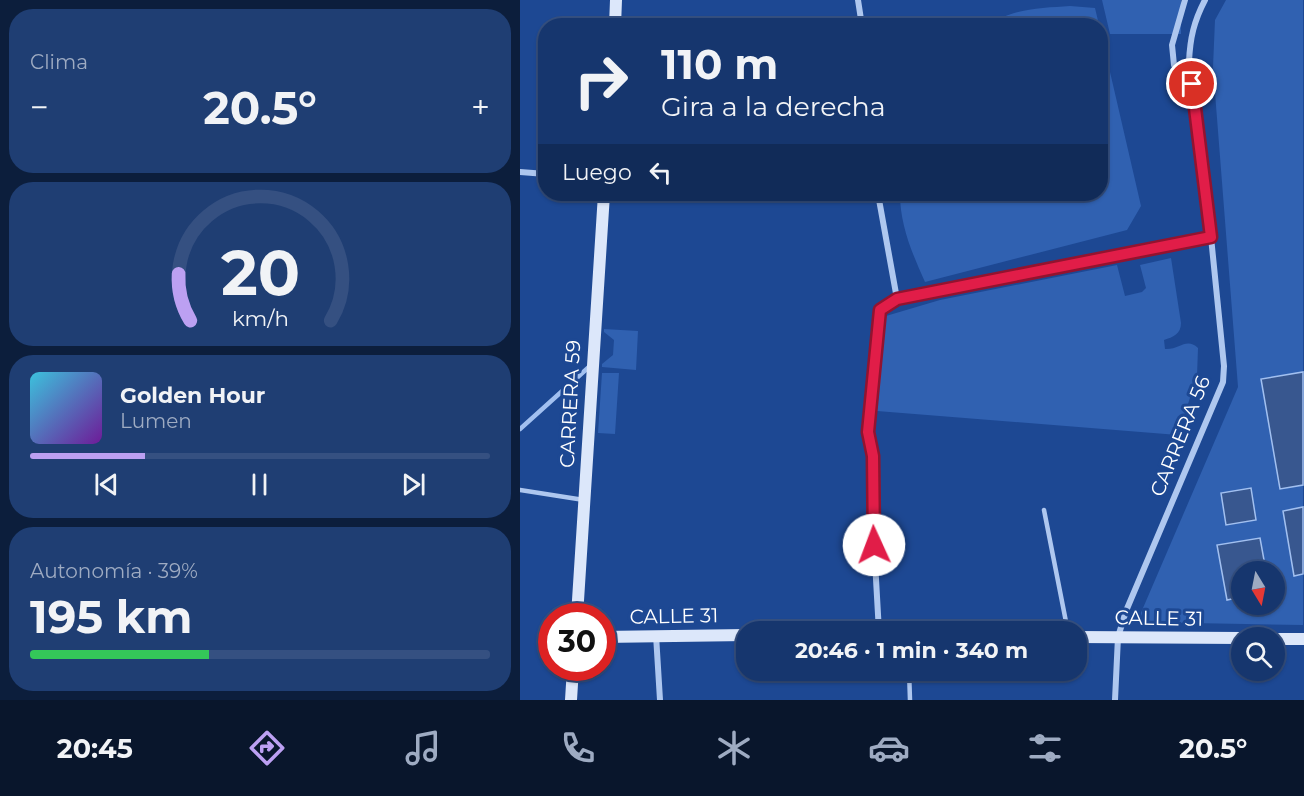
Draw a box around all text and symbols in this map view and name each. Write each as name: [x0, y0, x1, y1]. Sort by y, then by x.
text: 110 m: [661, 38, 778, 90]
icon: right: [562, 42, 640, 120]
text: Clima: [30, 50, 88, 74]
pin: [1166, 58, 1217, 109]
icon: arrive: [1175, 67, 1208, 100]
text: 20.5°: [203, 80, 317, 135]
text: −: [30, 87, 49, 127]
text: +: [471, 87, 490, 127]
text: Gira a la derecha: [661, 90, 886, 123]
icon: left: [644, 156, 677, 189]
text: Luego: [562, 159, 632, 186]
text: 20: [220, 235, 300, 311]
text: km/h: [231, 305, 289, 331]
street label: CARRERA 59: [555, 339, 585, 469]
street label: CARRERA 56: [1145, 372, 1215, 500]
text: Golden Hour: [120, 382, 265, 409]
text: Lumen: [120, 409, 192, 433]
icon: previous: [90, 468, 123, 501]
icon: pause: [243, 468, 276, 501]
icon: next: [397, 468, 430, 501]
position arrow: [842, 513, 906, 577]
text: Autonomía · 39%: [30, 559, 198, 583]
north arrow: [1231, 561, 1285, 615]
map controls: [1231, 561, 1285, 681]
text: 195 km: [30, 589, 192, 644]
speed limit sign: 30: [538, 603, 616, 681]
street label: CALLE 31: [629, 603, 719, 629]
street label: CALLE 31: [1114, 605, 1204, 631]
button: search: [1231, 627, 1285, 681]
text: 20:46 · 1 min · 340 m: [795, 637, 1028, 664]
icon: directions: [246, 727, 288, 769]
icon: music: [402, 727, 444, 769]
icon: phone: [557, 727, 599, 769]
icon: climate: [713, 727, 755, 769]
icon: car: [868, 727, 910, 769]
icon: filters: [1024, 727, 1066, 769]
text: 20:45: [57, 732, 133, 765]
text: 20.5°: [1179, 732, 1247, 765]

